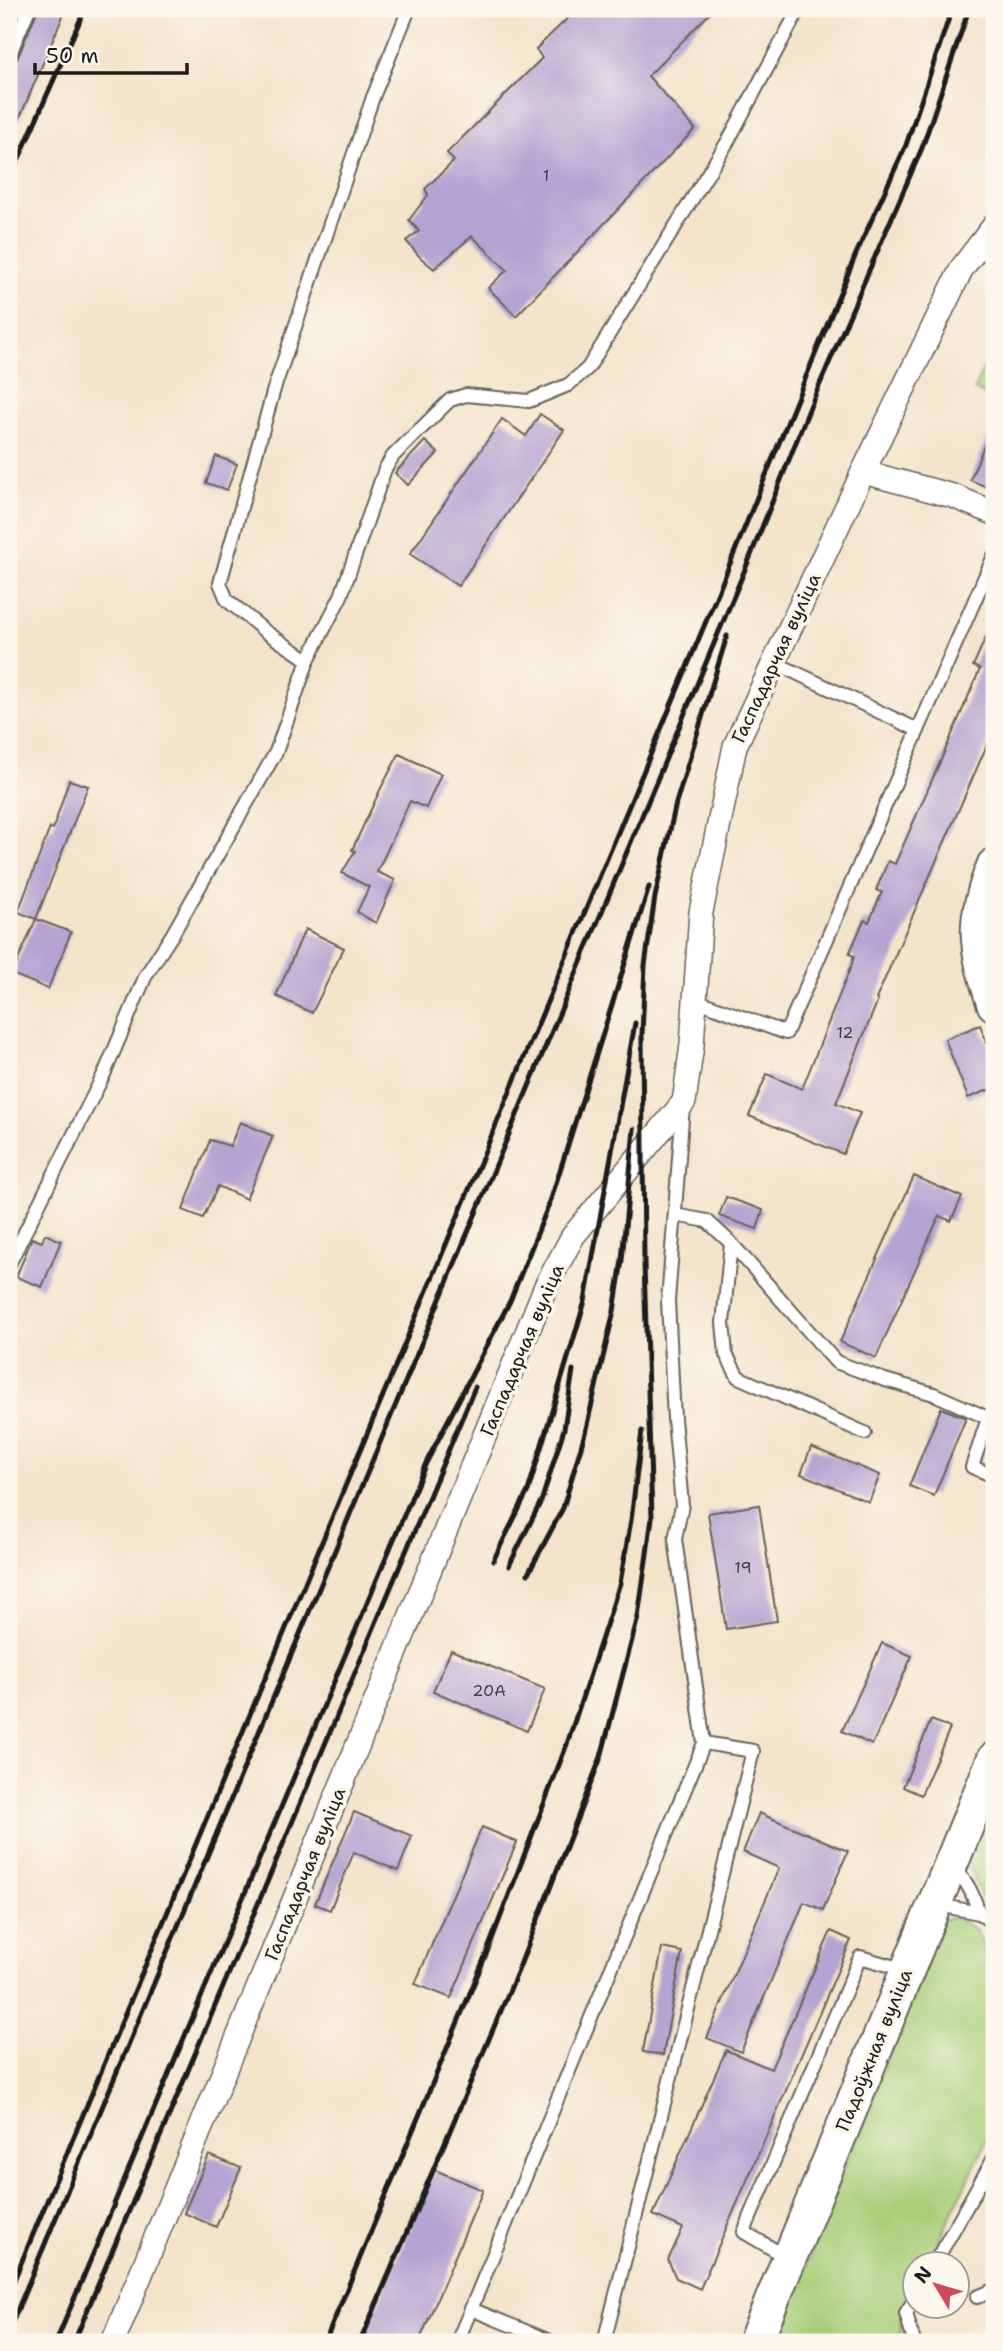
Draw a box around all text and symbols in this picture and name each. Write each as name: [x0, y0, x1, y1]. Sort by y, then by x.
scale bar: [35, 32, 187, 76]
text: 50 m: [46, 42, 99, 70]
house number: 1: [543, 165, 549, 186]
street label: Гаспадарчая вуліца: [726, 569, 826, 747]
house number: 12: [836, 1022, 854, 1043]
street label: Гаспадарчая вуліца: [474, 1260, 570, 1440]
house number: 19: [734, 1557, 752, 1578]
house number: 20А: [472, 1680, 506, 1701]
street label: Гаспадарчая вуліца: [259, 1784, 351, 1964]
street label: Падоўжная вуліца: [830, 1965, 918, 2135]
north arrow: [902, 2250, 972, 2320]
text: N: [909, 2261, 937, 2288]

